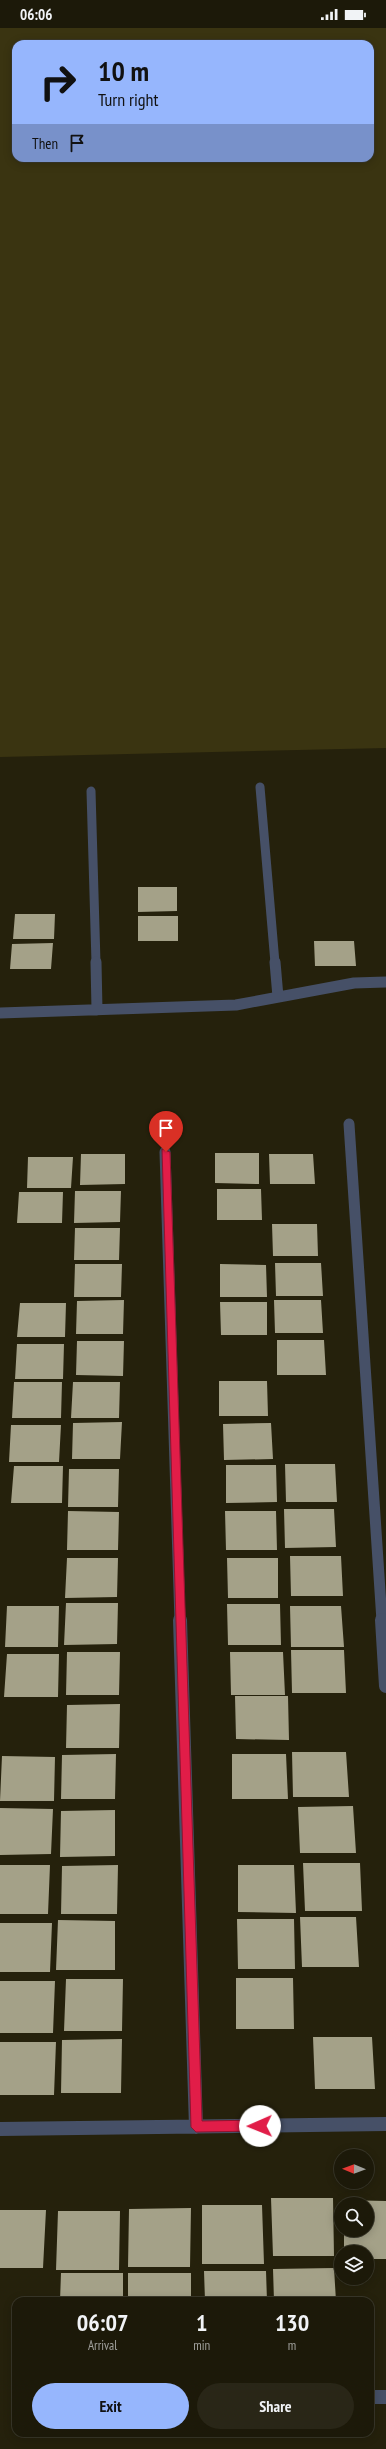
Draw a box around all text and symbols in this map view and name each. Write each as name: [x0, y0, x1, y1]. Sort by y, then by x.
text: 06:06: [20, 5, 52, 24]
text: 10 m: [98, 52, 149, 89]
icon: right: [32, 56, 84, 108]
text: Turn right: [98, 88, 158, 111]
icon: arrive: [66, 132, 88, 154]
text: Then: [32, 134, 58, 153]
pin: [149, 1111, 183, 1152]
icon: arrive: [155, 1117, 177, 1139]
position arrow: [239, 2105, 281, 2147]
north arrow: [334, 2149, 374, 2189]
map controls: [334, 2149, 374, 2285]
button: search: [334, 2197, 374, 2237]
button: layers: [334, 2245, 374, 2285]
text: 06:07: [77, 2307, 129, 2338]
text: 1: [196, 2307, 207, 2338]
text: 130: [275, 2307, 309, 2338]
text: Arrival: [88, 2337, 117, 2354]
text: min: [193, 2337, 210, 2354]
text: m: [288, 2337, 296, 2354]
button: Exit: [32, 2383, 189, 2429]
button: Share: [197, 2383, 354, 2429]

